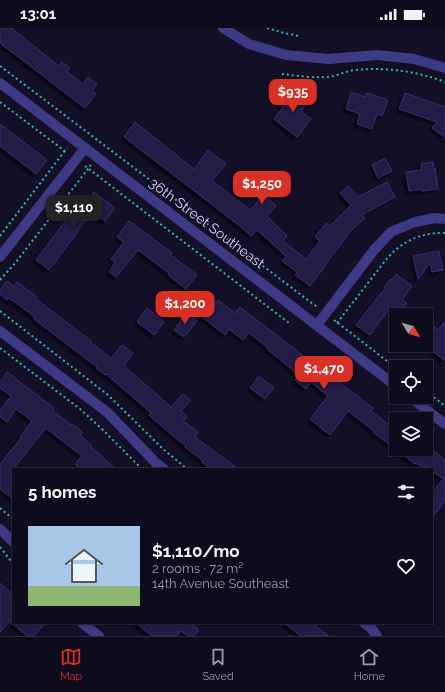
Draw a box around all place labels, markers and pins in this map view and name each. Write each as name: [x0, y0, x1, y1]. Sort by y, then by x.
pin: $935: [269, 79, 317, 113]
pin: $1,250: [229, 171, 295, 205]
pin: $1,110: [41, 195, 107, 229]
pin: $1,200: [152, 291, 218, 325]
pin: $1,470: [291, 356, 357, 390]

